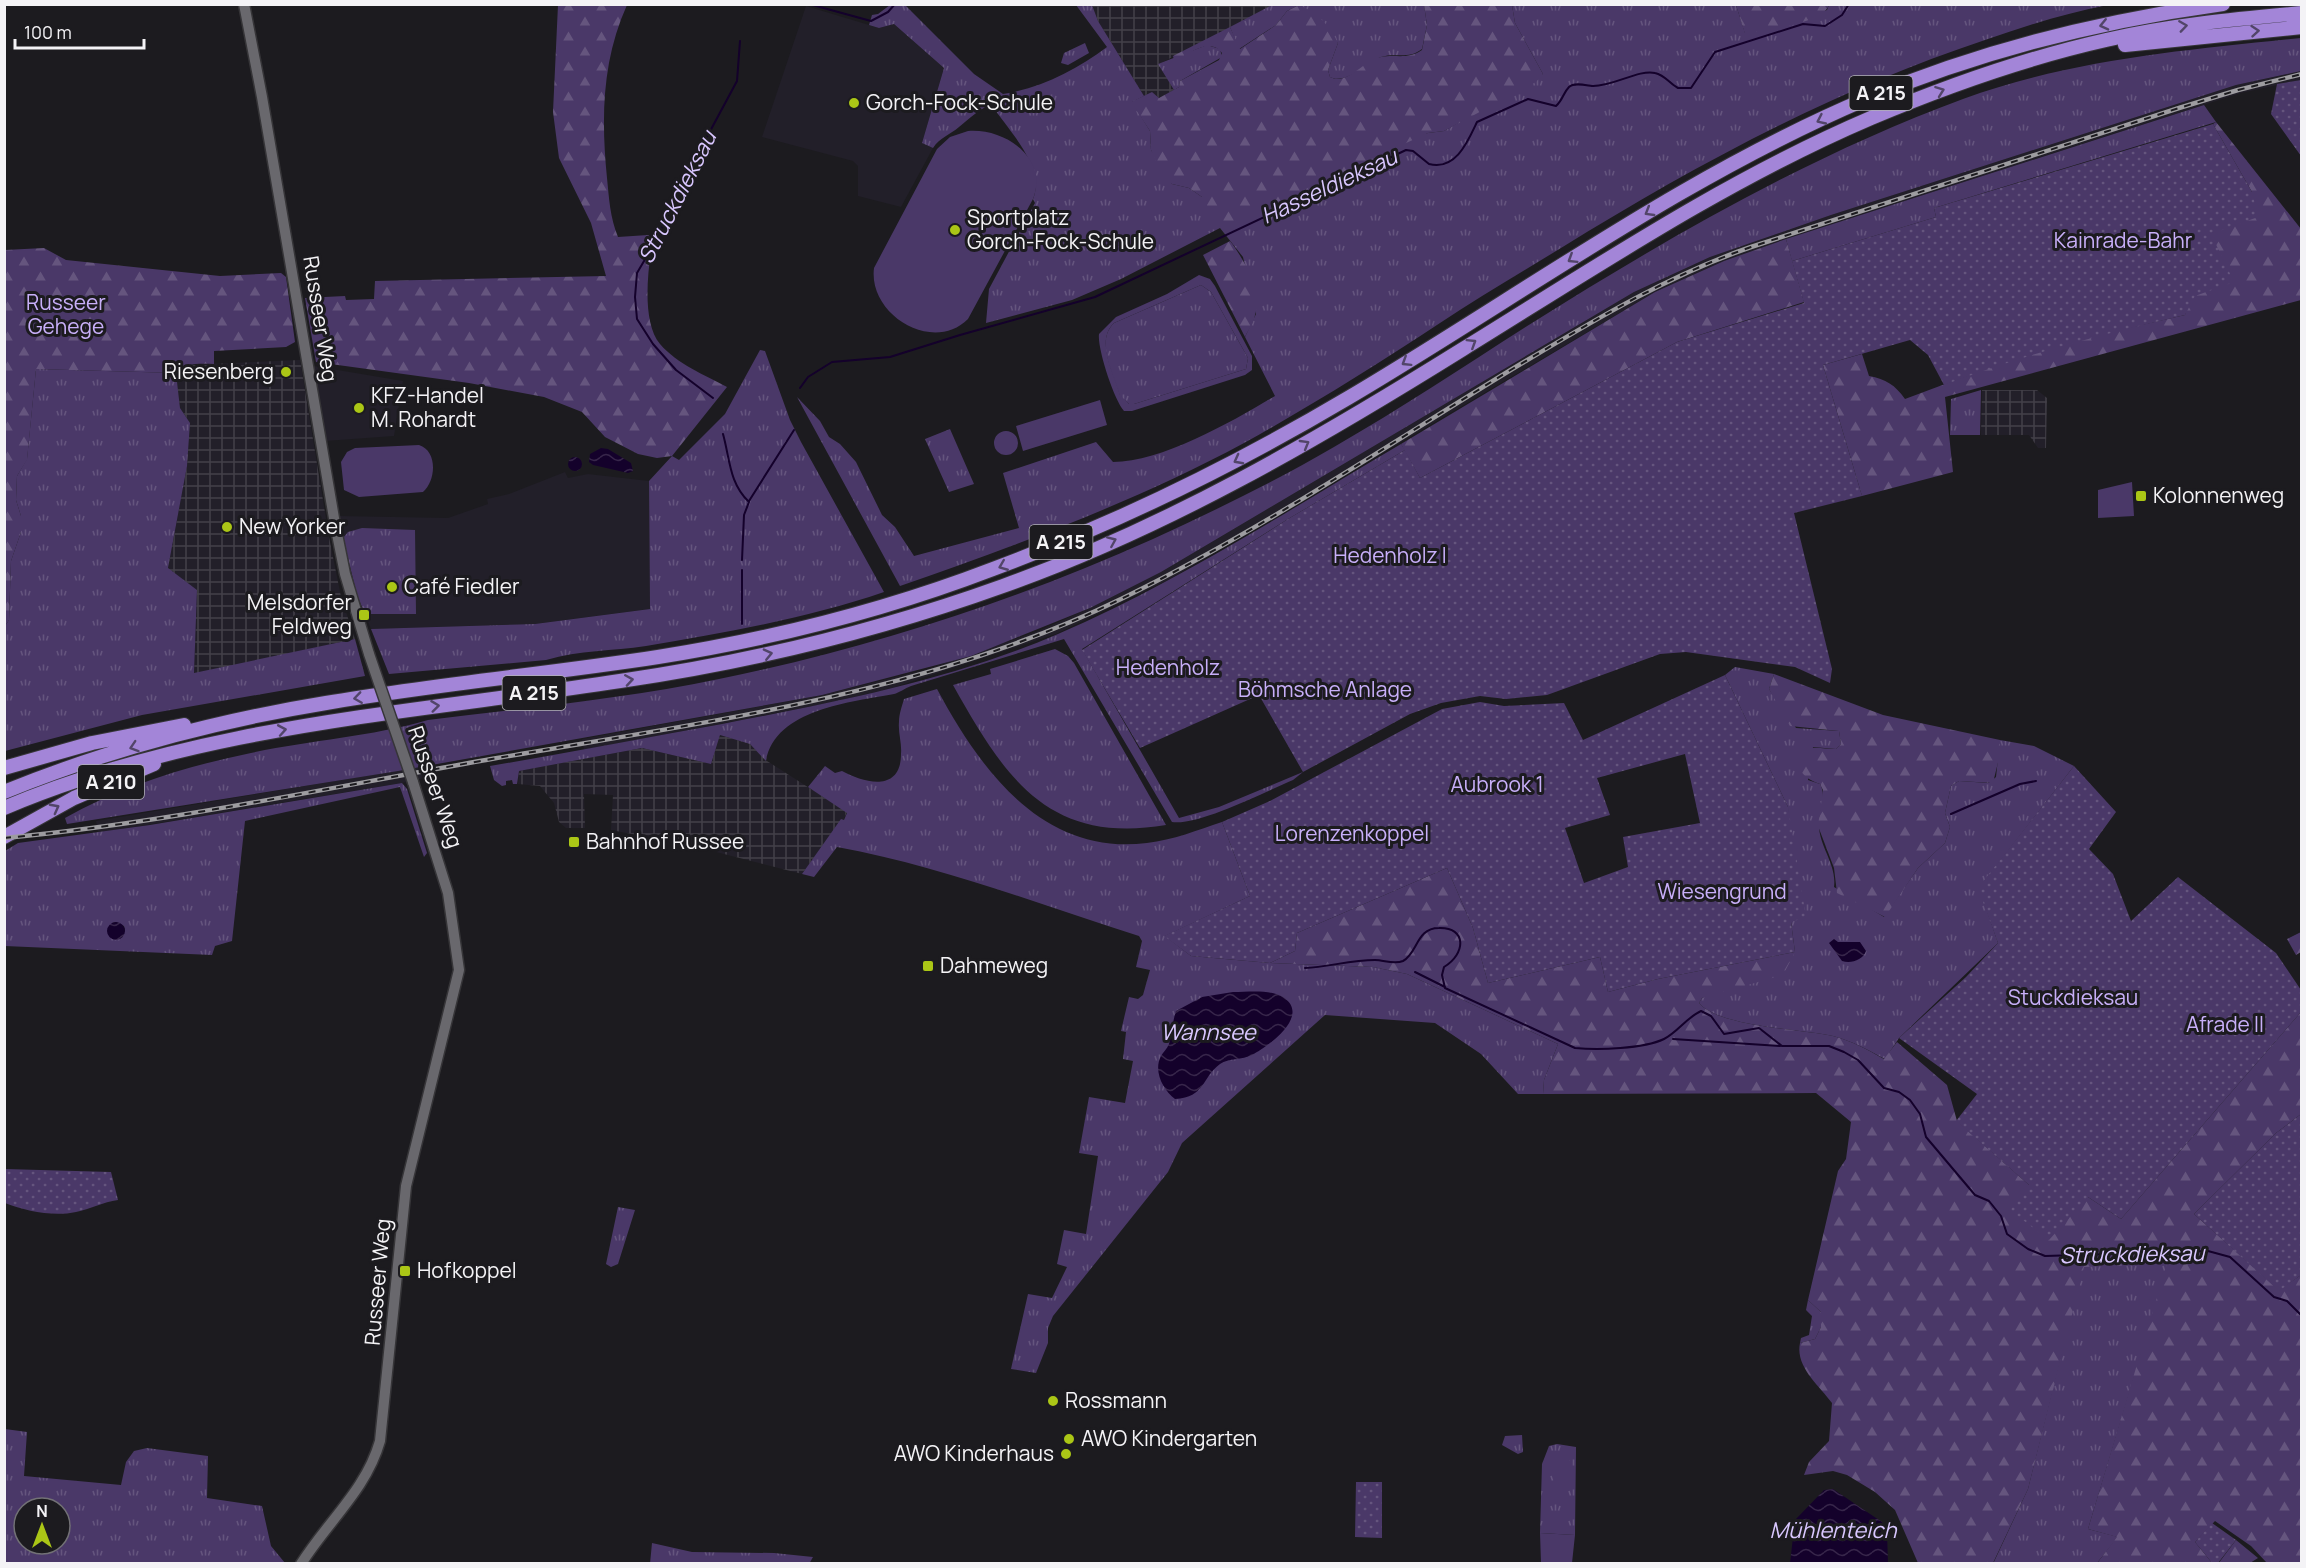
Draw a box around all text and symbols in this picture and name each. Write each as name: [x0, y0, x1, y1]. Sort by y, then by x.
scale bar: [15, 12, 144, 50]
one-way arrow: [2100, 17, 2110, 30]
text: 100 m: [24, 20, 72, 44]
one-way arrow: [2178, 21, 2188, 33]
one-way arrow: [2250, 24, 2259, 37]
road number: A 215: [1850, 76, 1912, 110]
one-way arrow: [1934, 86, 1945, 98]
place label: Gorch-Fock-Schule: [866, 88, 1053, 116]
marker: Gorch-Fock-Schule: [847, 96, 861, 110]
one-way arrow: [1816, 113, 1827, 125]
water label: Struckdieksau: [631, 124, 724, 268]
water label: Hasseldieksau: [1256, 141, 1404, 231]
place label: Sportplatz Gorch-Fock-Schule: [967, 203, 1154, 255]
one-way arrow: [1645, 205, 1655, 217]
marker: Sportplatz Gorch-Fock-Schule: [948, 223, 962, 237]
park label: Kainrade-Bahr: [2054, 226, 2193, 254]
one-way arrow: [1568, 252, 1578, 264]
street label: Russeer Weg: [297, 254, 345, 384]
park label: Russeer Gehege: [26, 288, 106, 340]
one-way arrow: [1466, 339, 1476, 351]
one-way arrow: [1402, 355, 1413, 366]
place label: Riesenberg: [164, 357, 274, 385]
marker: Riesenberg: [279, 365, 293, 379]
place label: KFZ-Handel M. Rohardt: [371, 381, 484, 433]
marker: KFZ-Handel M. Rohardt: [352, 401, 366, 415]
one-way arrow: [1299, 440, 1309, 452]
one-way arrow: [1233, 453, 1244, 464]
place label: Kolonnenweg: [2153, 481, 2284, 509]
marker: Kolonnenweg: [2134, 489, 2148, 503]
place label: New Yorker: [239, 512, 346, 540]
marker: New Yorker: [220, 520, 234, 534]
road number: A 215: [1030, 525, 1092, 559]
one-way arrow: [1106, 536, 1117, 548]
park label: Hedenholz I: [1333, 541, 1447, 569]
one-way arrow: [998, 559, 1009, 571]
place label: Café Fiedler: [404, 572, 520, 600]
marker: Café Fiedler: [385, 580, 399, 594]
place label: Melsdorfer Feldweg: [247, 588, 352, 640]
marker: Melsdorfer Feldweg: [357, 608, 371, 622]
one-way arrow: [763, 649, 773, 662]
park label: Hedenholz: [1116, 653, 1220, 681]
one-way arrow: [623, 674, 633, 687]
park label: Böhmsche Anlage: [1238, 675, 1412, 703]
road number: A 215: [502, 676, 566, 710]
one-way arrow: [353, 691, 363, 703]
one-way arrow: [431, 701, 440, 713]
street label: Russeer Weg: [402, 722, 470, 851]
one-way arrow: [277, 724, 287, 737]
one-way arrow: [129, 740, 140, 752]
road number: A 210: [78, 765, 144, 799]
park label: Aubrook 1: [1450, 770, 1544, 798]
one-way arrow: [49, 804, 60, 816]
park label: Lorenzenkoppel: [1275, 819, 1429, 847]
place label: Bahnhof Russee: [586, 827, 744, 855]
marker: Bahnhof Russee: [567, 835, 581, 849]
park label: Wiesengrund: [1657, 877, 1787, 905]
place label: Dahmeweg: [940, 951, 1048, 979]
marker: Dahmeweg: [921, 959, 935, 973]
park label: Stuckdieksau: [2008, 983, 2138, 1011]
park label: Afrade II: [2186, 1010, 2264, 1038]
water label: Wannsee: [1160, 1017, 1257, 1047]
street label: Russeer Weg: [358, 1217, 396, 1346]
water label: Struckdieksau: [2059, 1238, 2207, 1270]
place label: Hofkoppel: [417, 1256, 517, 1284]
marker: Hofkoppel: [398, 1264, 412, 1278]
place label: Rossmann: [1065, 1386, 1167, 1414]
marker: Rossmann: [1046, 1394, 1060, 1408]
place label: AWO Kindergarten: [1081, 1424, 1257, 1452]
marker: AWO Kindergarten: [1062, 1432, 1076, 1446]
place label: AWO Kinderhaus: [894, 1439, 1054, 1467]
marker: AWO Kinderhaus: [1059, 1447, 1073, 1461]
north arrow: [12, 1496, 72, 1556]
text: N: [36, 1500, 48, 1522]
water label: Mühlenteich: [1770, 1515, 1897, 1545]

